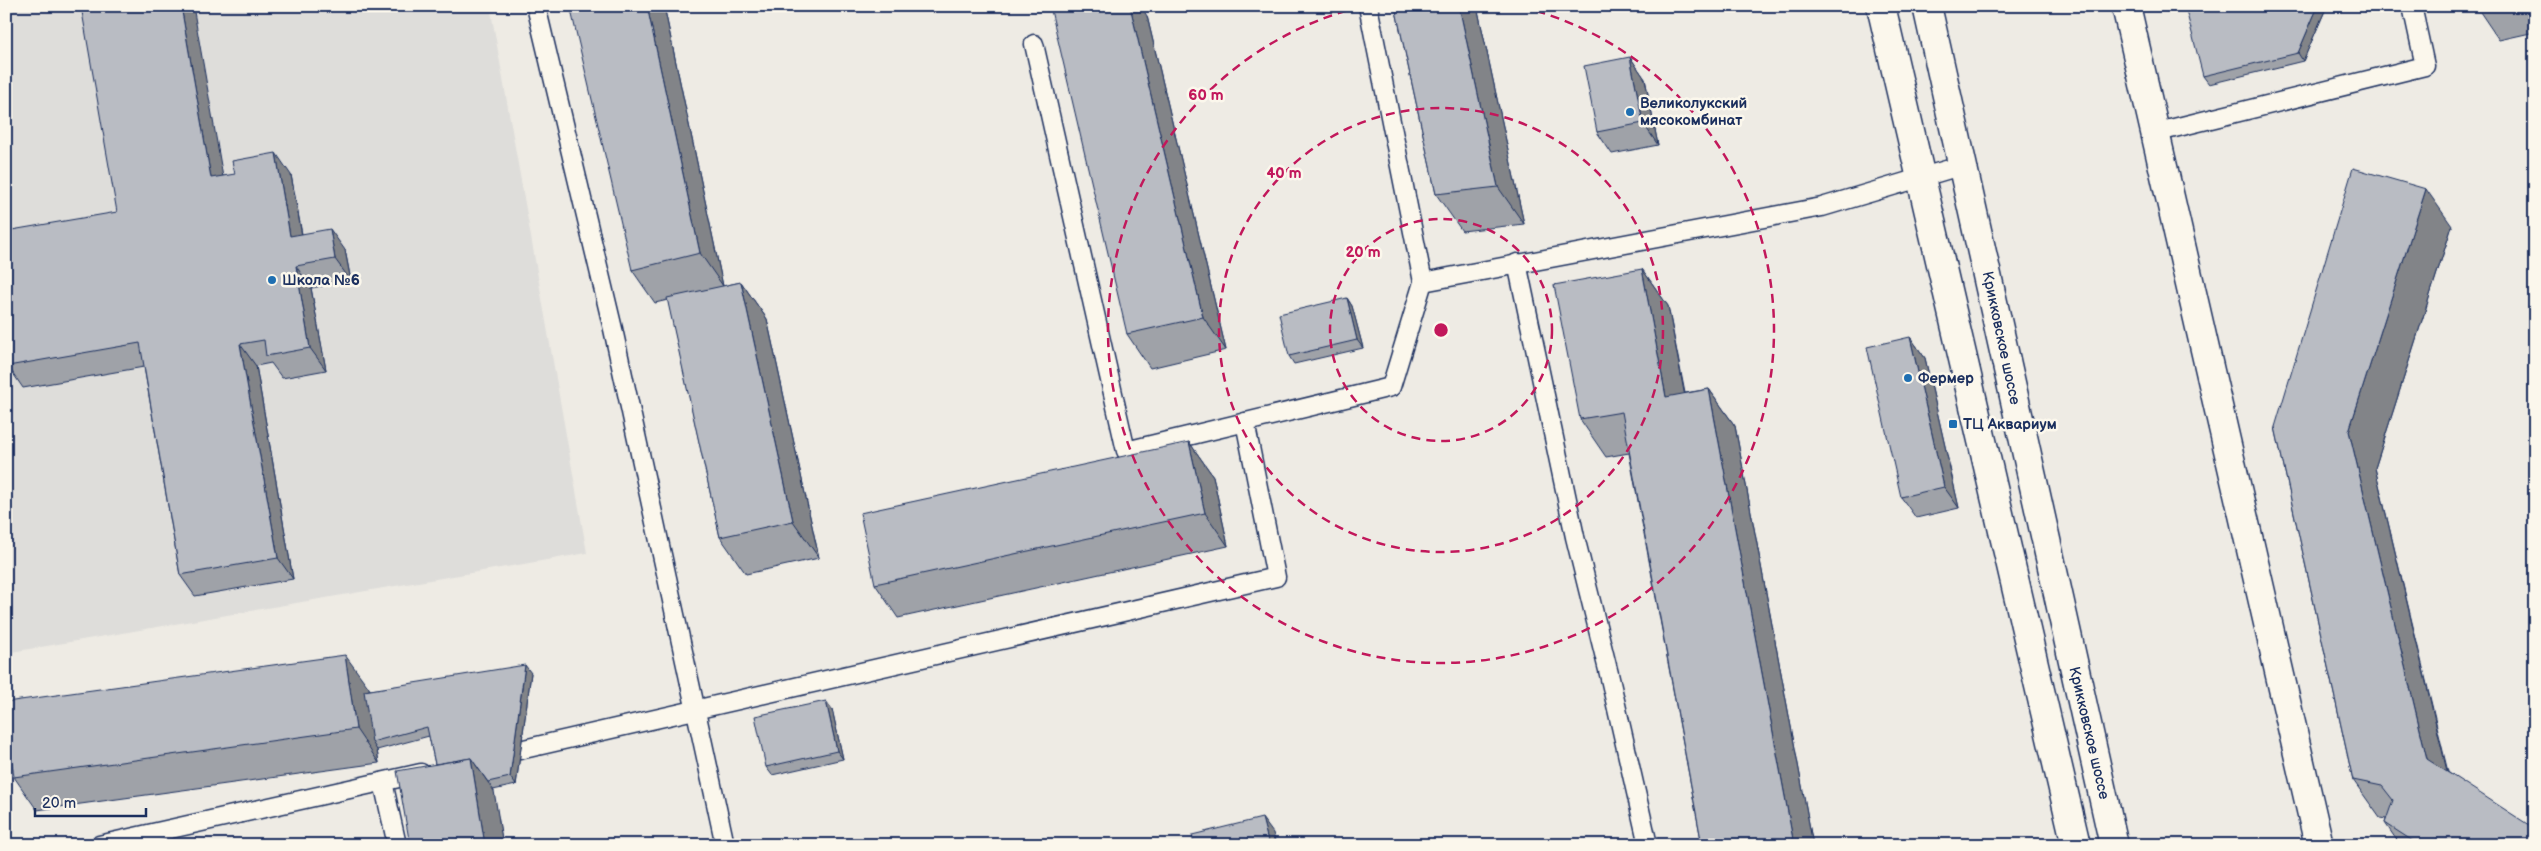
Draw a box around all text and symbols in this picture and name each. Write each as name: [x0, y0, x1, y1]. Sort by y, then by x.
text: 60 m: [1188, 86, 1224, 105]
place label: Великолукский мясокомбинат: [1640, 94, 1747, 130]
marker: Великолукский мясокомбинат: [1624, 106, 1636, 118]
text: 40 m: [1266, 164, 1302, 183]
text: 20 m: [1346, 243, 1381, 262]
street label: Крикковское шоссе: [1978, 270, 2024, 406]
place label: Школа №6: [282, 271, 360, 290]
marker: Школа №6: [266, 274, 278, 286]
centre of rings: [1432, 321, 1450, 339]
place label: Фермер: [1918, 369, 1974, 388]
marker: Фермер: [1902, 372, 1914, 384]
place label: ТЦ Аквариум: [1963, 415, 2057, 434]
marker: ТЦ Аквариум: [1947, 418, 1959, 430]
street label: Крикковское шоссе: [2064, 665, 2114, 801]
scale bar: [35, 786, 146, 818]
text: 20 m: [42, 794, 76, 813]

